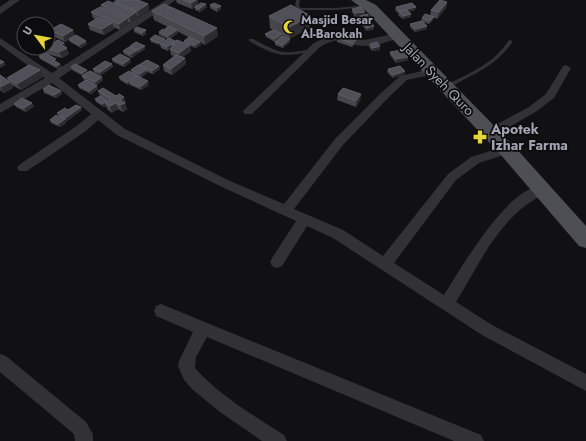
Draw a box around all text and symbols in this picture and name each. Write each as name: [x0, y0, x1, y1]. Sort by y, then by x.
place label: Masjid Besar Al-Barokah: [300, 11, 373, 43]
north arrow: [16, 16, 56, 56]
mosque icon: Masjid Besar Al-Barokah: [282, 19, 298, 35]
text: U: [19, 23, 36, 38]
street label: Jalan Syeh Quro: [398, 37, 479, 120]
place label: Apotek Izhar Farma: [490, 119, 568, 155]
pharmacy icon: Apotek Izhar Farma: [472, 129, 488, 145]

